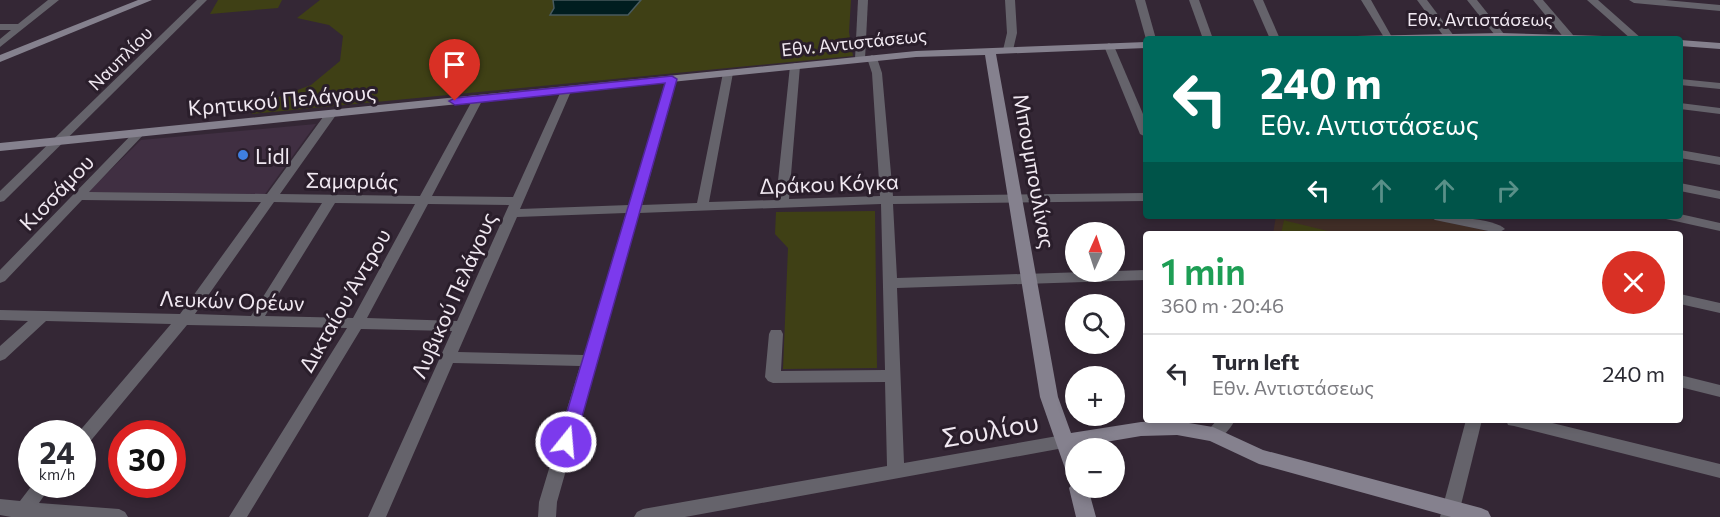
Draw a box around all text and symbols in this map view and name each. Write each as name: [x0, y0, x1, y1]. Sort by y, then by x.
street label: Εθν. Αντιστάσεως: [1407, 8, 1553, 30]
street label: Ναυπλίου: [83, 21, 157, 95]
street label: Εθν. Αντιστάσεως: [780, 23, 928, 61]
pin: [429, 39, 480, 101]
icon: arrive: [438, 48, 471, 81]
text: 240 m: [1260, 56, 1382, 108]
icon: left: [1161, 60, 1239, 138]
street label: Κρητικού Πελάγους: [187, 78, 377, 120]
street label: Μπουμπουλίνας: [1009, 92, 1061, 250]
text: Εθν. Αντιστάσεως: [1260, 108, 1479, 141]
place label: Lidl: [255, 143, 290, 168]
marker: Lidl: [236, 148, 250, 162]
street label: Κισσάμου: [14, 149, 98, 235]
street label: Σαμαριάς: [305, 167, 399, 193]
street label: Δράκου Κόγκα: [759, 168, 899, 198]
icon: left: [1302, 174, 1335, 207]
icon: ahead: [1365, 174, 1398, 207]
icon: ahead: [1428, 174, 1461, 207]
icon: right: [1491, 174, 1524, 207]
street label: Λυβικού Πελάγους: [405, 208, 501, 382]
north arrow: [1065, 222, 1125, 282]
map controls: [1065, 222, 1125, 498]
street label: Δικταίου Άντρου: [293, 224, 395, 376]
text: 1 min: [1161, 248, 1246, 292]
button: close: [1602, 251, 1665, 314]
street label: Λευκών Ορέων: [159, 285, 305, 315]
text: 360 m · 20:46: [1161, 293, 1284, 317]
button: search: [1065, 294, 1125, 354]
text: Turn left: [1212, 348, 1299, 375]
icon: left: [1161, 357, 1194, 390]
text: 240 m: [1602, 360, 1665, 387]
button: +: [1065, 366, 1125, 426]
text: Εθν. Αντιστάσεως: [1212, 375, 1374, 399]
street label: Σουλίου: [939, 405, 1041, 453]
position arrow: [534, 410, 598, 474]
speed limit sign: 30: [108, 420, 186, 498]
text: 24: [39, 433, 75, 470]
button: −: [1065, 438, 1125, 498]
text: km/h: [39, 465, 75, 483]

